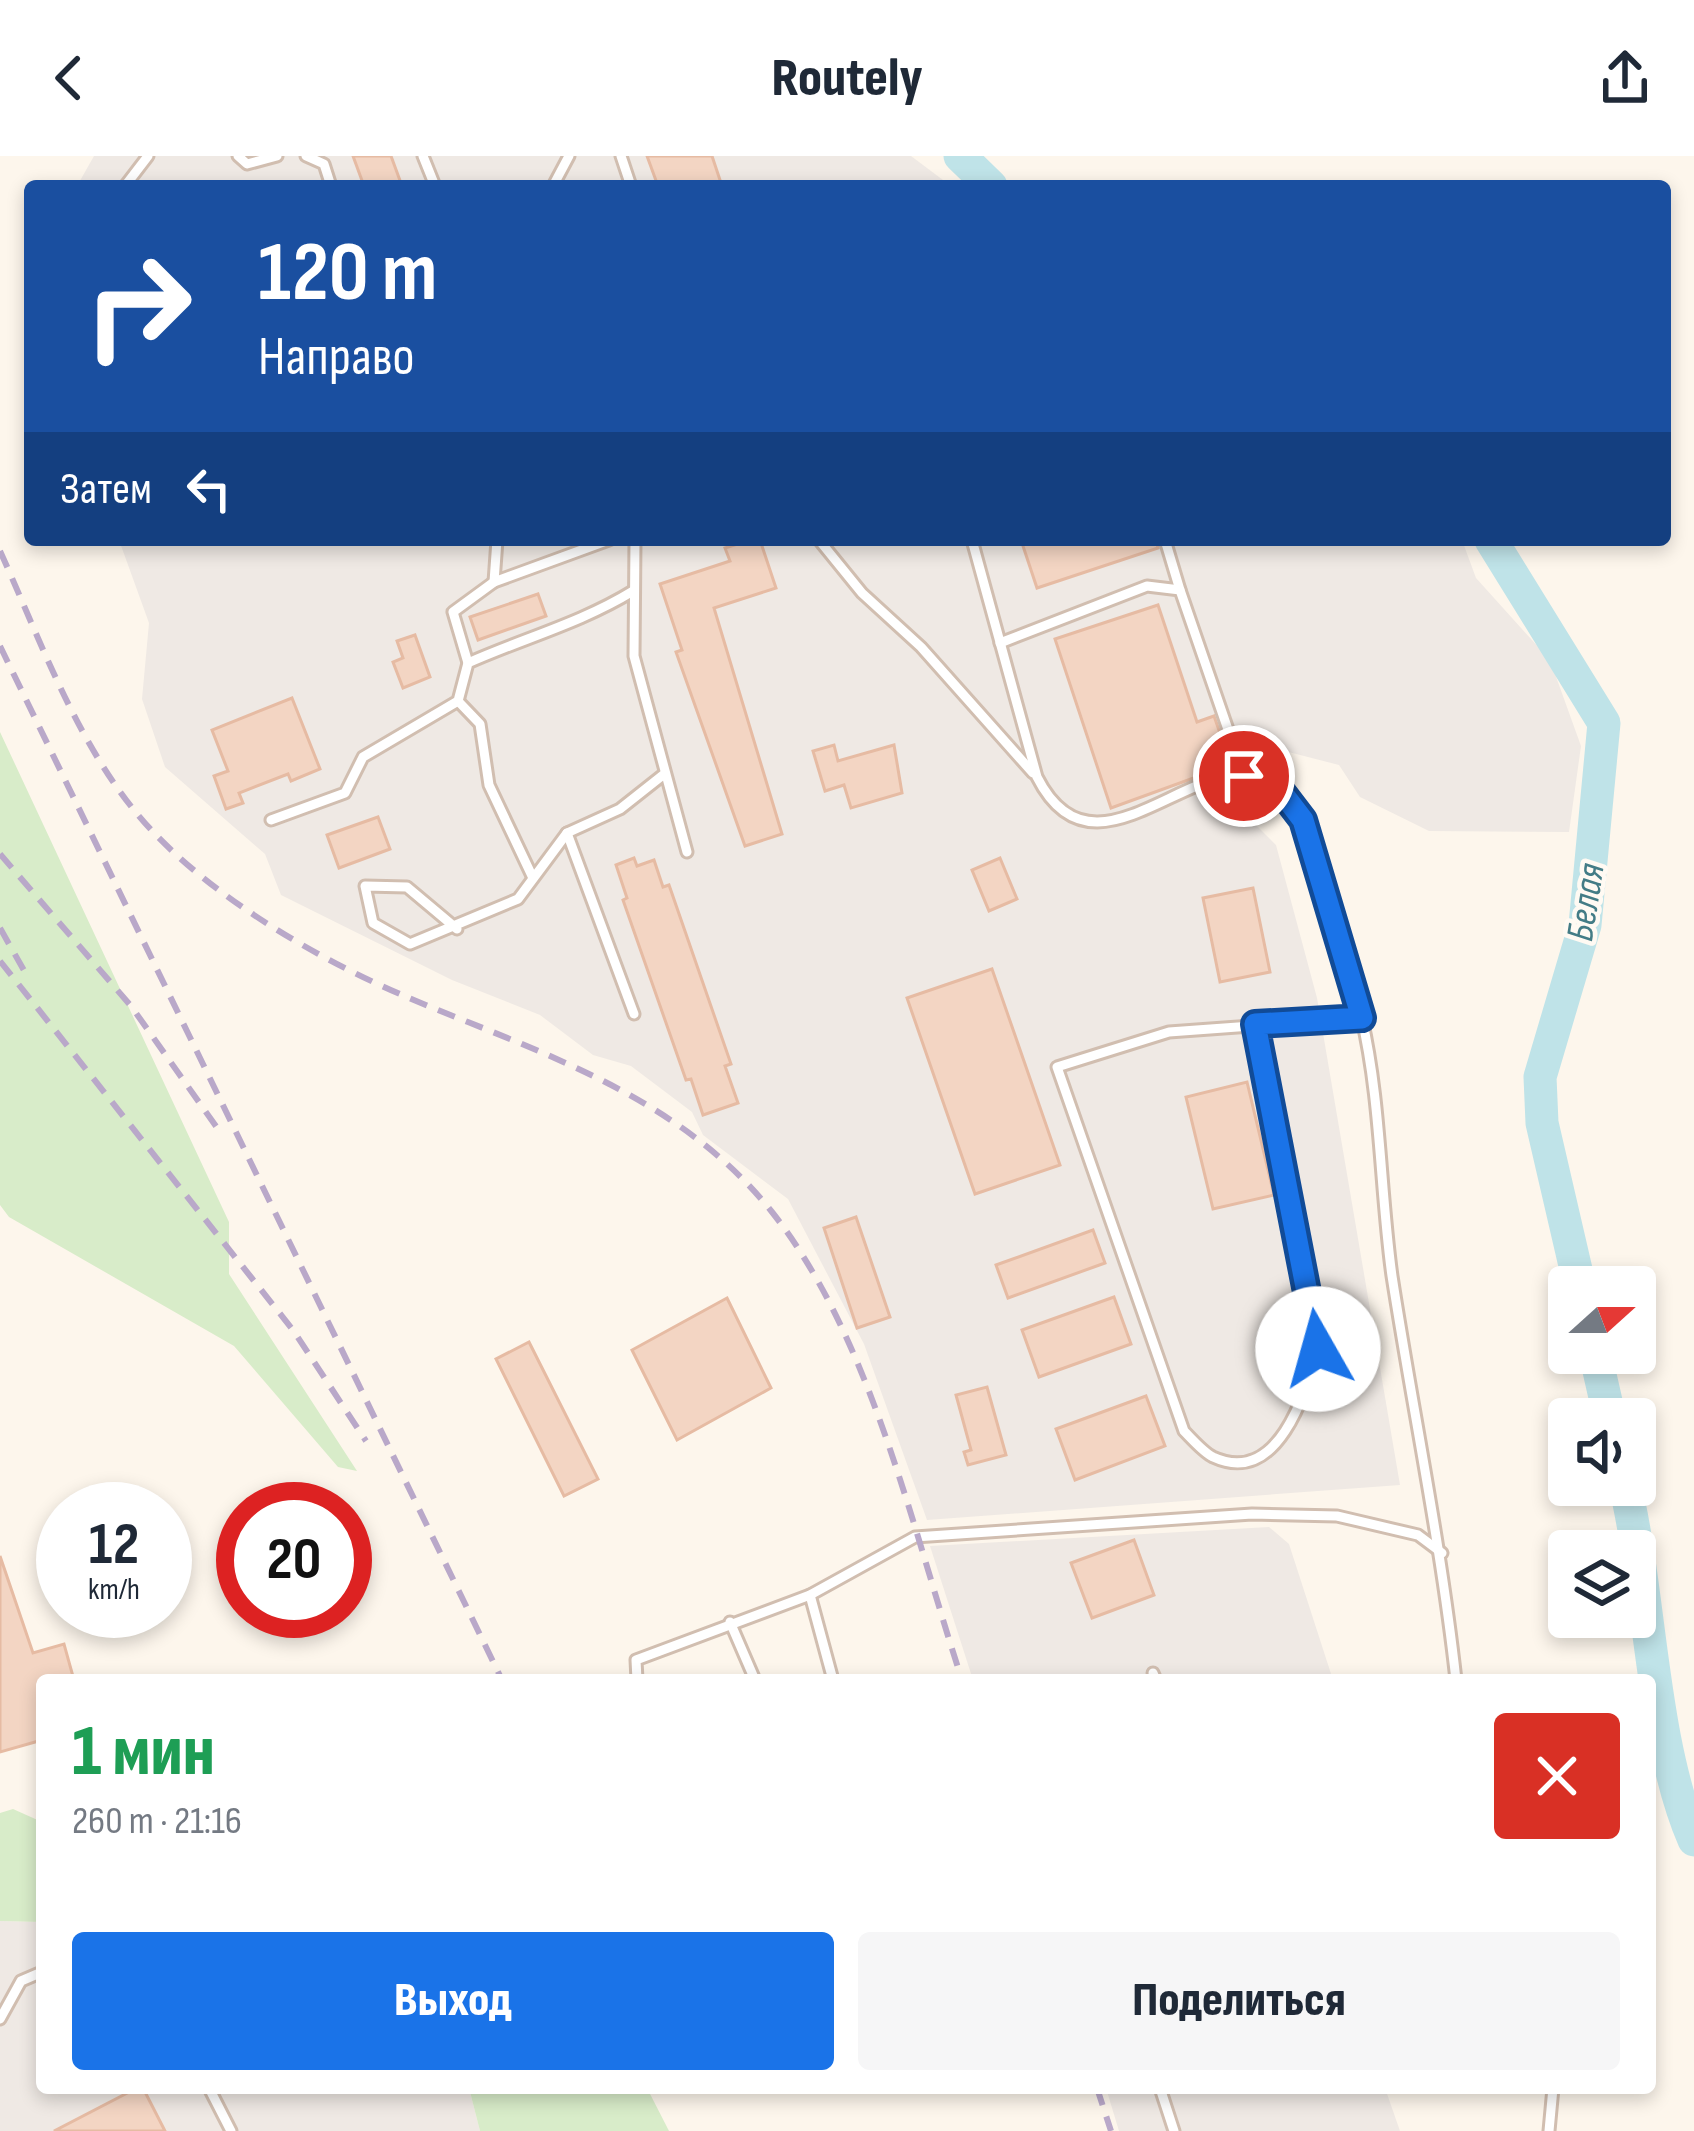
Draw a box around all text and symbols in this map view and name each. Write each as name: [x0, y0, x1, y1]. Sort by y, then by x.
icon: back: [36, 45, 102, 111]
icon: share: [1592, 45, 1658, 111]
text: Routely: [771, 46, 923, 111]
text: 120 m: [258, 223, 437, 324]
icon: right: [60, 228, 216, 384]
text: Направо: [258, 325, 415, 390]
icon: left: [176, 456, 242, 522]
text: Затем: [60, 462, 152, 517]
pin: [1193, 725, 1295, 827]
icon: arrive: [1211, 743, 1277, 809]
water label: Белая: [1557, 860, 1616, 945]
north arrow: [1548, 1266, 1656, 1374]
map controls: [1548, 1266, 1656, 1638]
position arrow: [1255, 1286, 1381, 1412]
button: sound: [1548, 1398, 1656, 1506]
speed limit sign: 20: [216, 1482, 372, 1638]
text: 12: [89, 1509, 139, 1581]
button: layers: [1548, 1530, 1656, 1638]
text: km/h: [88, 1572, 140, 1608]
text: 1 мин: [72, 1709, 215, 1796]
button: close: [1494, 1713, 1620, 1839]
text: 260 m · 21:16: [72, 1798, 242, 1845]
button: Выход: [72, 1932, 834, 2070]
button: Поделиться: [858, 1932, 1620, 2070]

